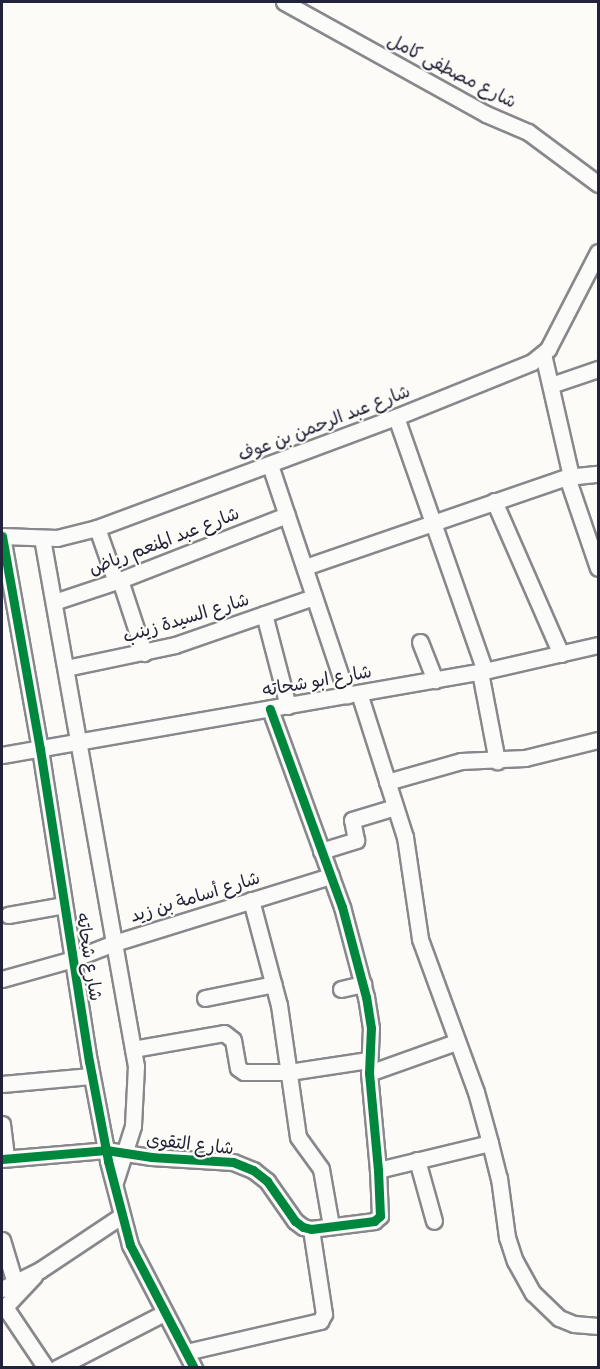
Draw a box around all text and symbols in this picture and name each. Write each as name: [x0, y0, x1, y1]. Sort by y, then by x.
street label: شارع مصطفى كامل: [384, 29, 520, 113]
street label: شارع عبد الرحمن بن عوف: [235, 380, 413, 466]
street label: شارع عبد المنعم رياض: [86, 502, 242, 580]
street label: شارع السيدة زينب: [120, 589, 252, 647]
street label: شارع ابو شحاته: [261, 661, 373, 701]
street label: شارع أسامة بن زيد: [127, 867, 263, 927]
street label: شارع شحاته: [71, 912, 107, 1002]
street label: شارع التقوى: [145, 1129, 235, 1159]

